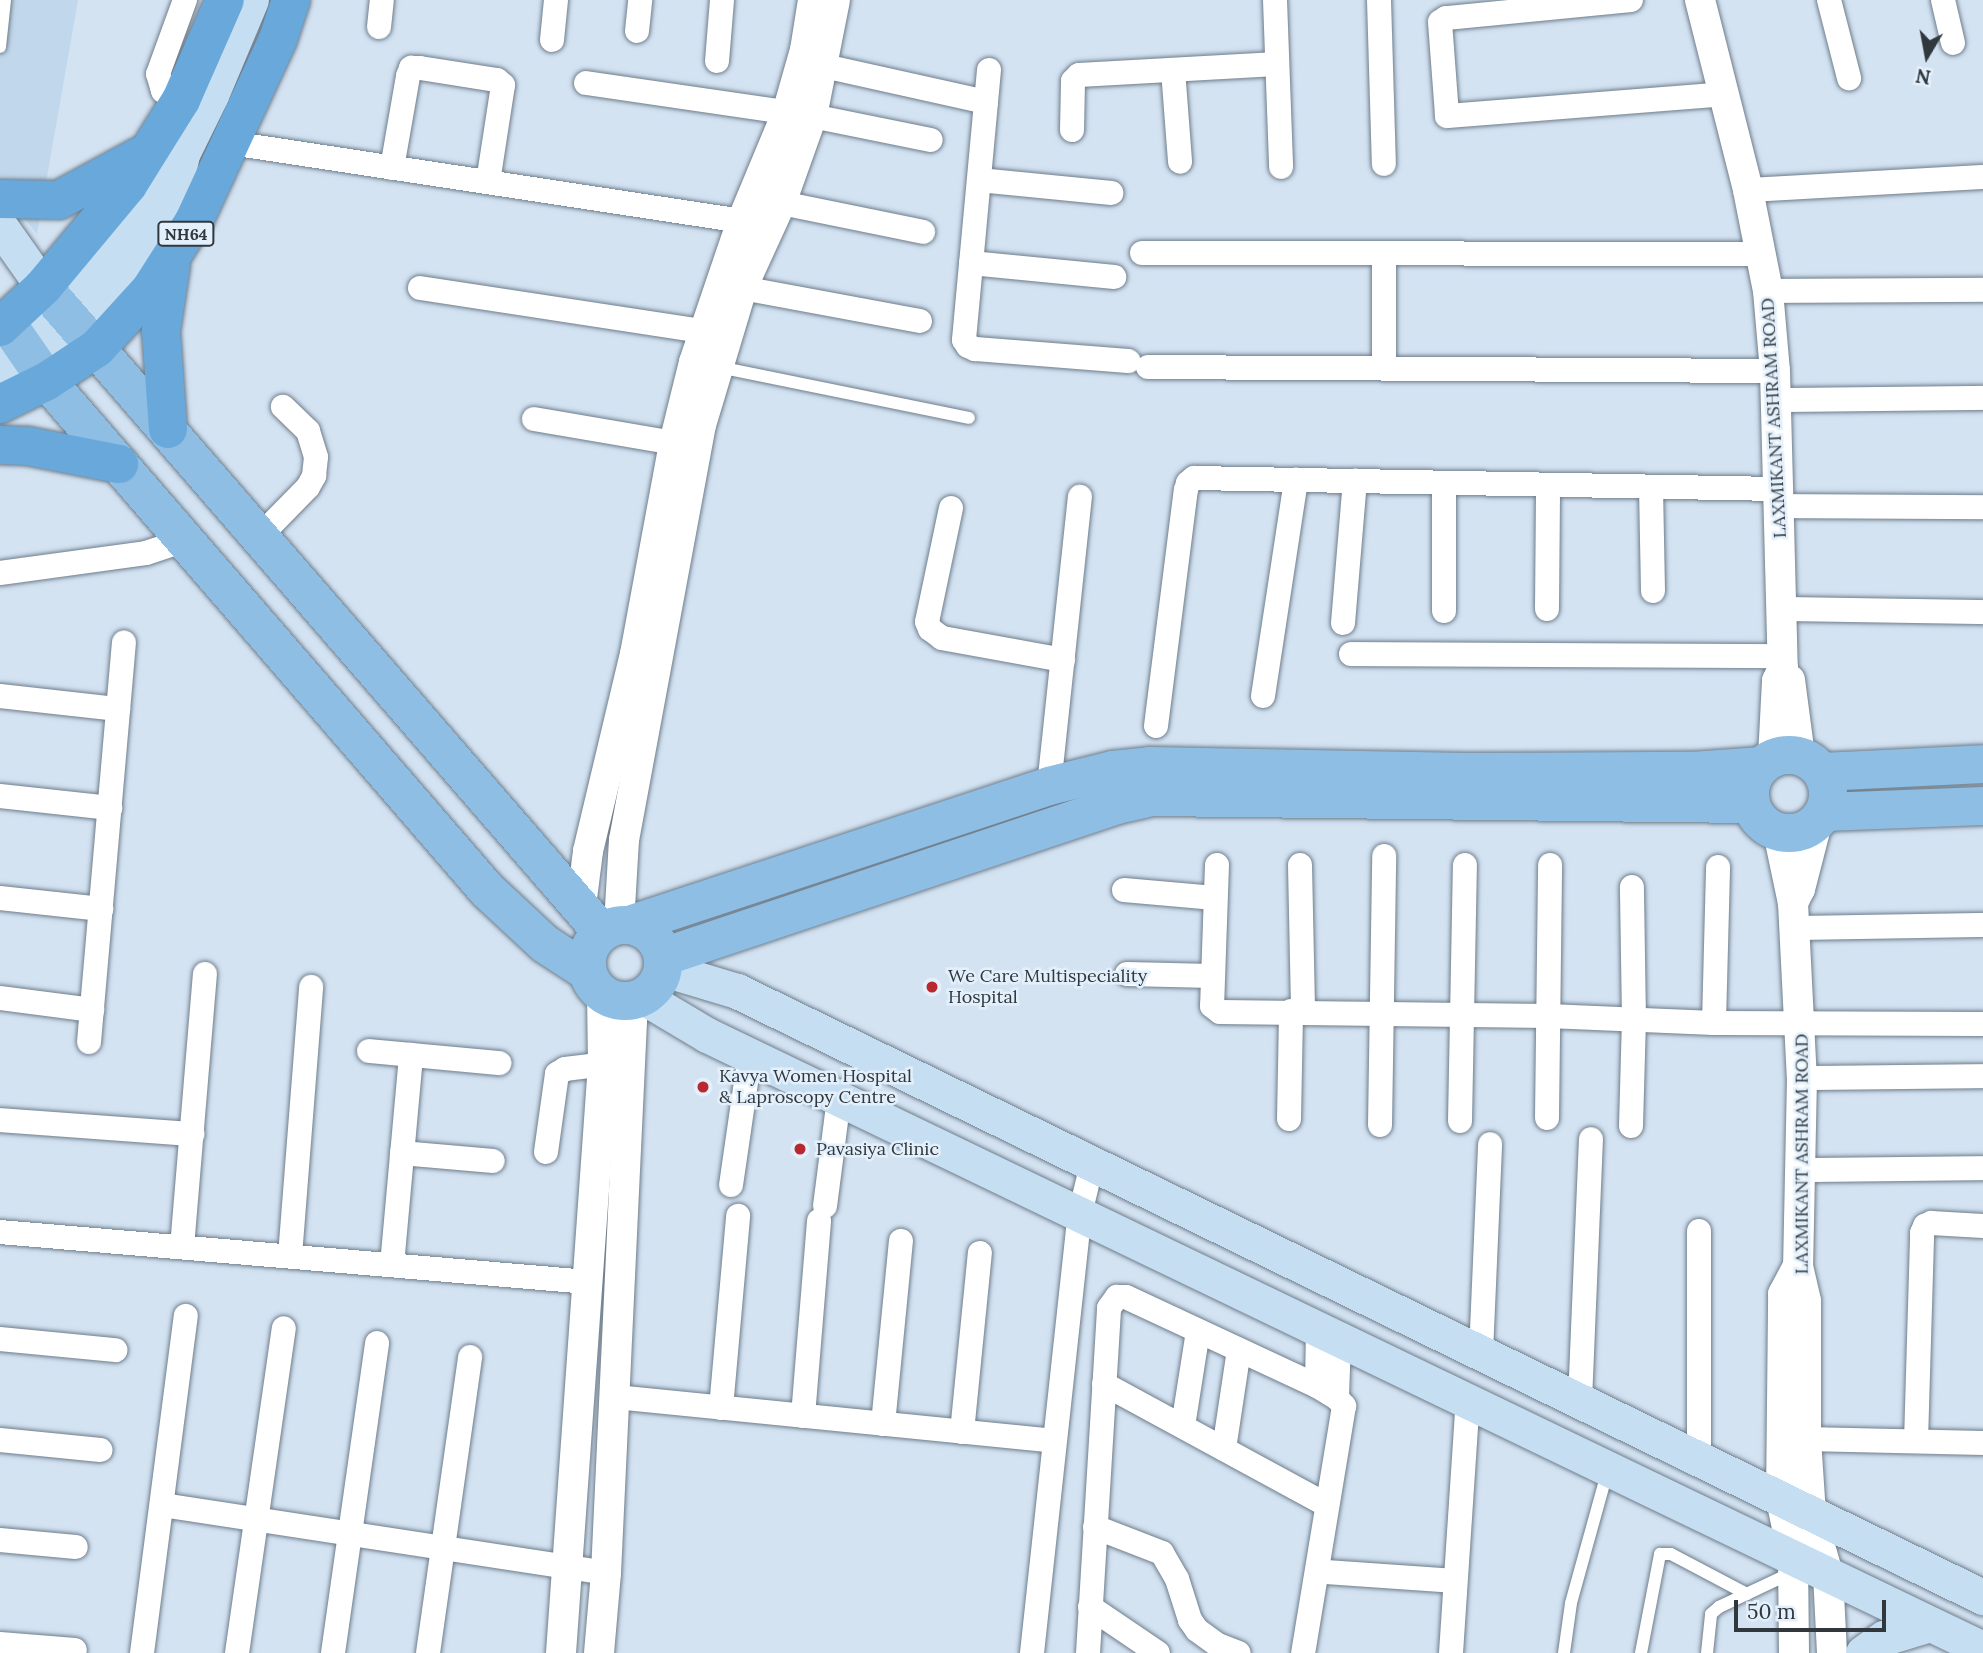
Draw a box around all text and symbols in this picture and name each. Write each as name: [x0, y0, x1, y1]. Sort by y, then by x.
north arrow: [1892, 21, 1962, 91]
text: N: [1914, 64, 1933, 90]
road number: NH64: [156, 222, 216, 246]
street label: LAXMIKANT ASHRAM ROAD: [1757, 297, 1791, 539]
place label: We Care Multispeciality Hospital: [948, 966, 1147, 1009]
marker: We Care Multispeciality Hospital: [922, 977, 942, 997]
street label: LAXMIKANT ASHRAM ROAD: [1791, 1034, 1813, 1274]
place label: Kavya Women Hospital & Laproscopy Centre: [719, 1066, 912, 1108]
marker: Kavya Women Hospital & Laproscopy Centre: [693, 1077, 713, 1097]
place label: Pavasiya Clinic: [816, 1138, 939, 1160]
marker: Pavasiya Clinic: [790, 1139, 810, 1159]
scale bar: [1738, 1586, 1890, 1630]
text: 50 m: [1747, 1598, 1796, 1625]

